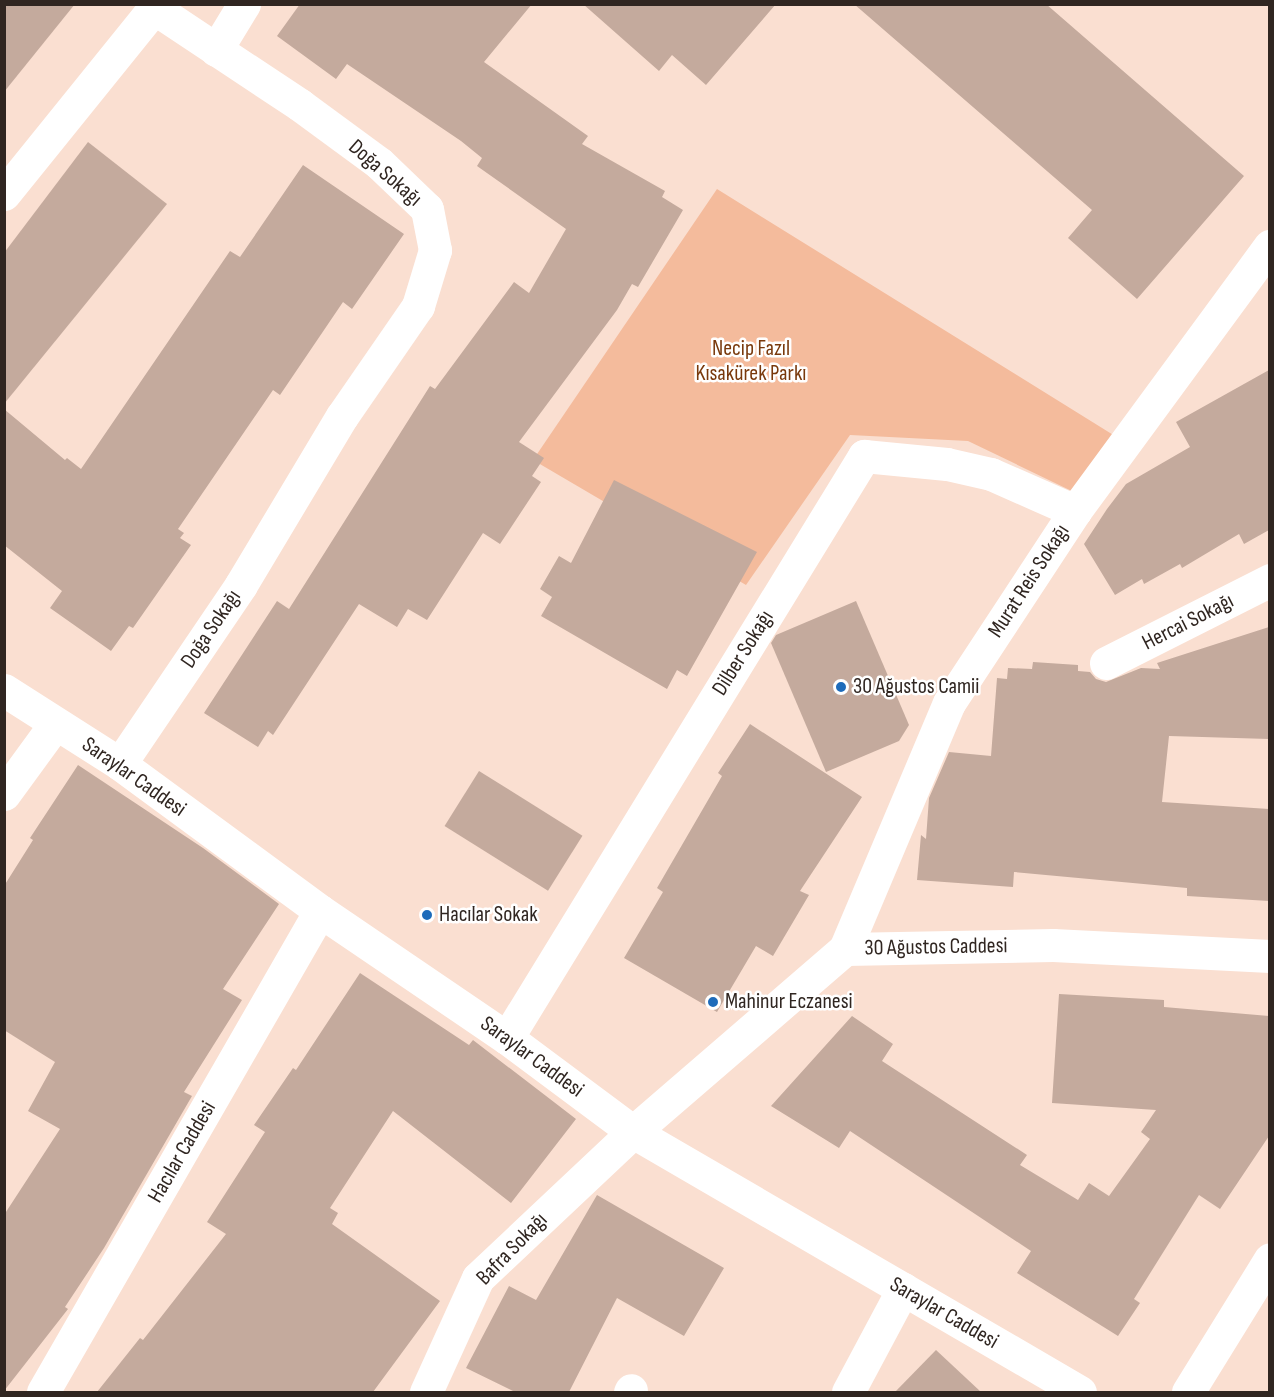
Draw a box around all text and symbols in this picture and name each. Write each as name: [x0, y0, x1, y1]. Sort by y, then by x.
street label: Doğa Sokağı: [343, 134, 427, 212]
park label: Necip Fazıl Kısakürek Parkı: [696, 335, 806, 386]
street label: Murat Reis Sokağı: [983, 520, 1075, 642]
street label: Doğa Sokağı: [175, 585, 247, 673]
street label: Hercai Sokağı: [1138, 588, 1238, 656]
street label: Dilber Sokağı: [707, 606, 779, 700]
place label: 30 Ağustos Camii: [853, 674, 979, 700]
marker: 30 Ağustos Camii: [834, 680, 848, 694]
street label: Saraylar Caddesi: [77, 731, 191, 823]
place label: Hacılar Sokak: [439, 902, 538, 928]
marker: Hacılar Sokak: [420, 908, 434, 922]
street label: 30 Ağustos Caddesi: [864, 933, 1008, 961]
place label: Mahinur Eczanesi: [725, 989, 853, 1015]
marker: Mahinur Eczanesi: [706, 995, 720, 1009]
street label: Saraylar Caddesi: [475, 1011, 589, 1103]
street label: Hacılar Caddesi: [142, 1097, 222, 1207]
street label: Bafra Sokağı: [471, 1207, 553, 1291]
street label: Saraylar Caddesi: [885, 1271, 1003, 1355]

